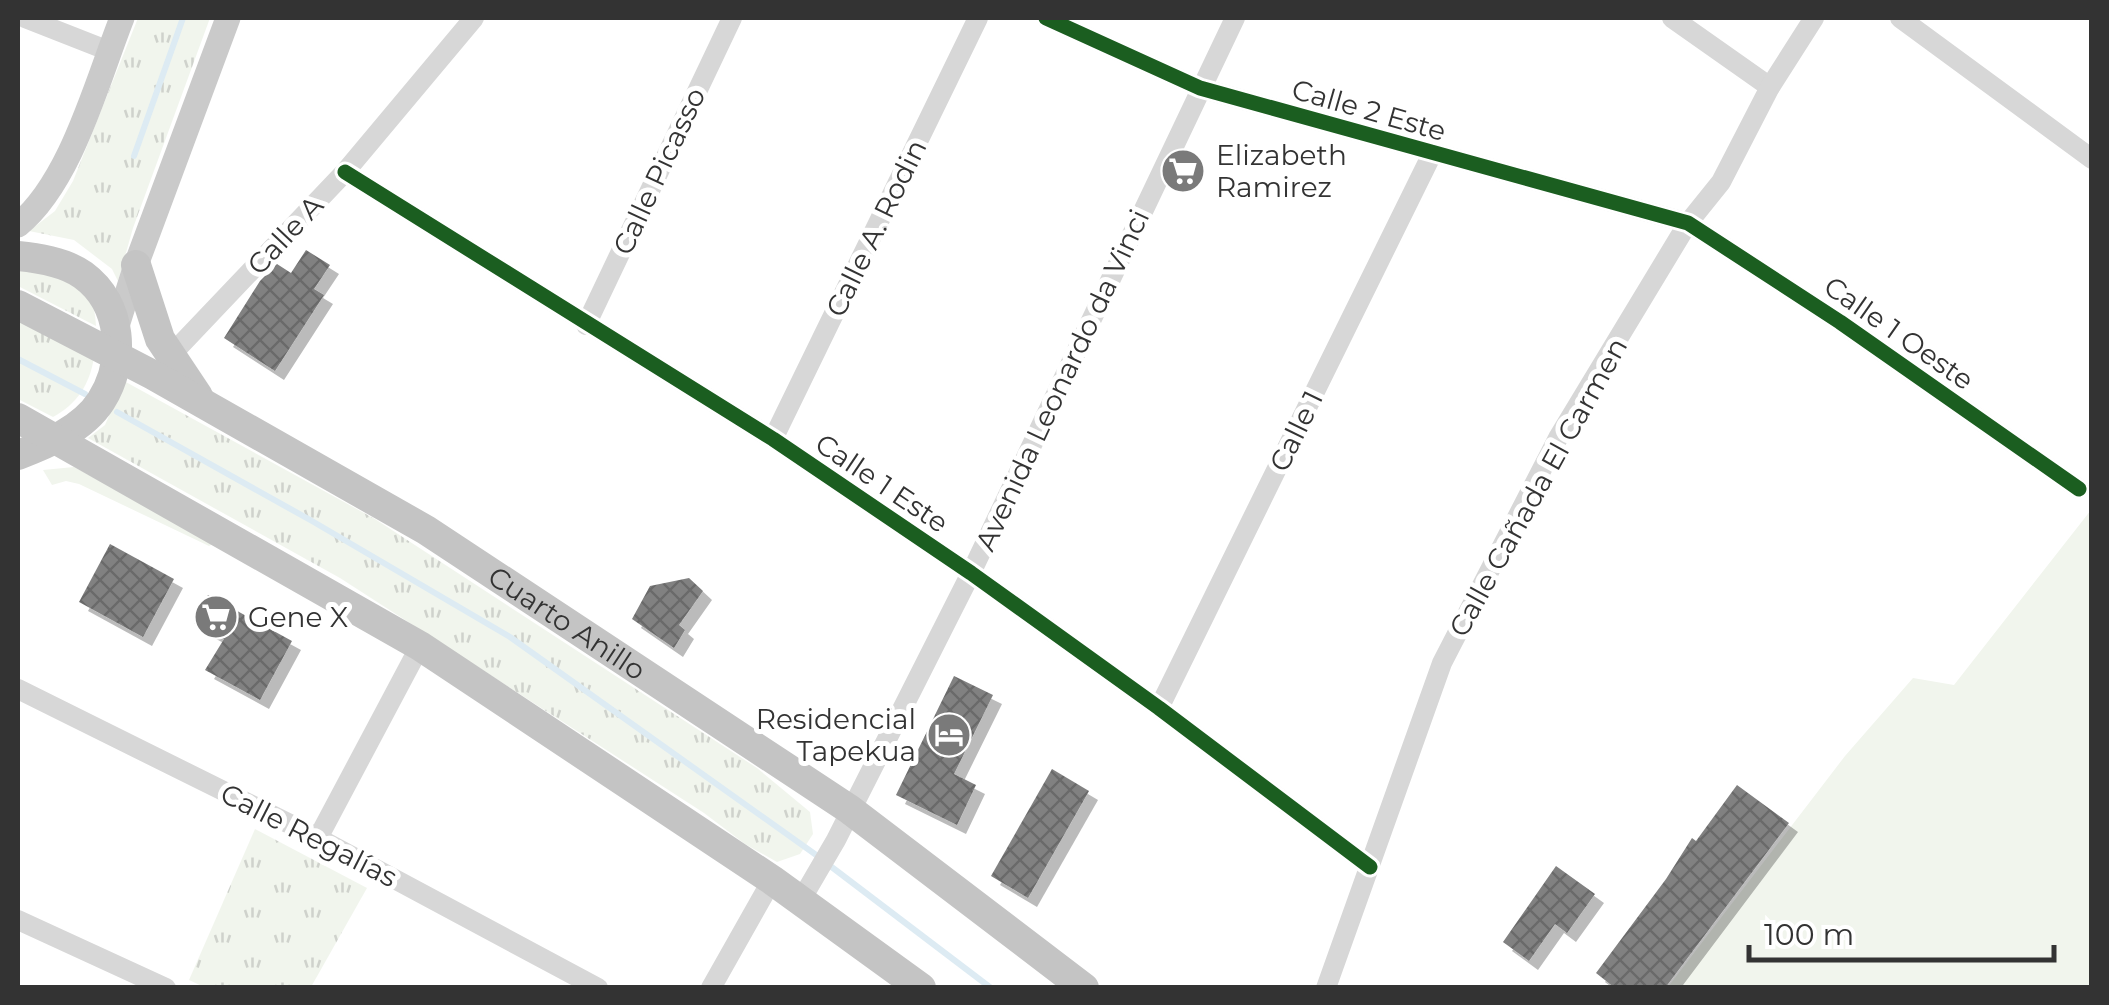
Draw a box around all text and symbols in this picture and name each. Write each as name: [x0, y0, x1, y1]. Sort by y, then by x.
street label: Calle 2 Este: [1288, 72, 1450, 148]
street label: Calle Picasso: [605, 82, 713, 260]
street label: Calle A. Rodin: [818, 134, 934, 322]
place label: Elizabeth Ramirez: [1216, 138, 1347, 204]
supermarket icon: Elizabeth Ramirez: [1160, 148, 1206, 194]
street label: Calle A: [240, 188, 331, 282]
street label: Avenida Leonardo da Vinci: [968, 204, 1156, 556]
street label: Calle 1 Oeste: [1818, 269, 1980, 397]
street label: Calle Cañada El Carmen: [1442, 332, 1634, 642]
street label: Calle 1: [1262, 385, 1330, 477]
street label: Calle 1 Este: [809, 426, 955, 540]
street label: Cuarto Anillo: [482, 559, 652, 687]
supermarket icon: Gene X: [193, 594, 239, 640]
place label: Gene X: [248, 600, 348, 634]
place label: Residencial Tapekua: [756, 702, 916, 768]
hotel icon: Residencial Tapekua: [926, 712, 972, 758]
street label: Calle Regalías: [215, 776, 403, 894]
scale bar: [1749, 900, 2054, 962]
text: 100 m: [1764, 916, 1854, 953]

